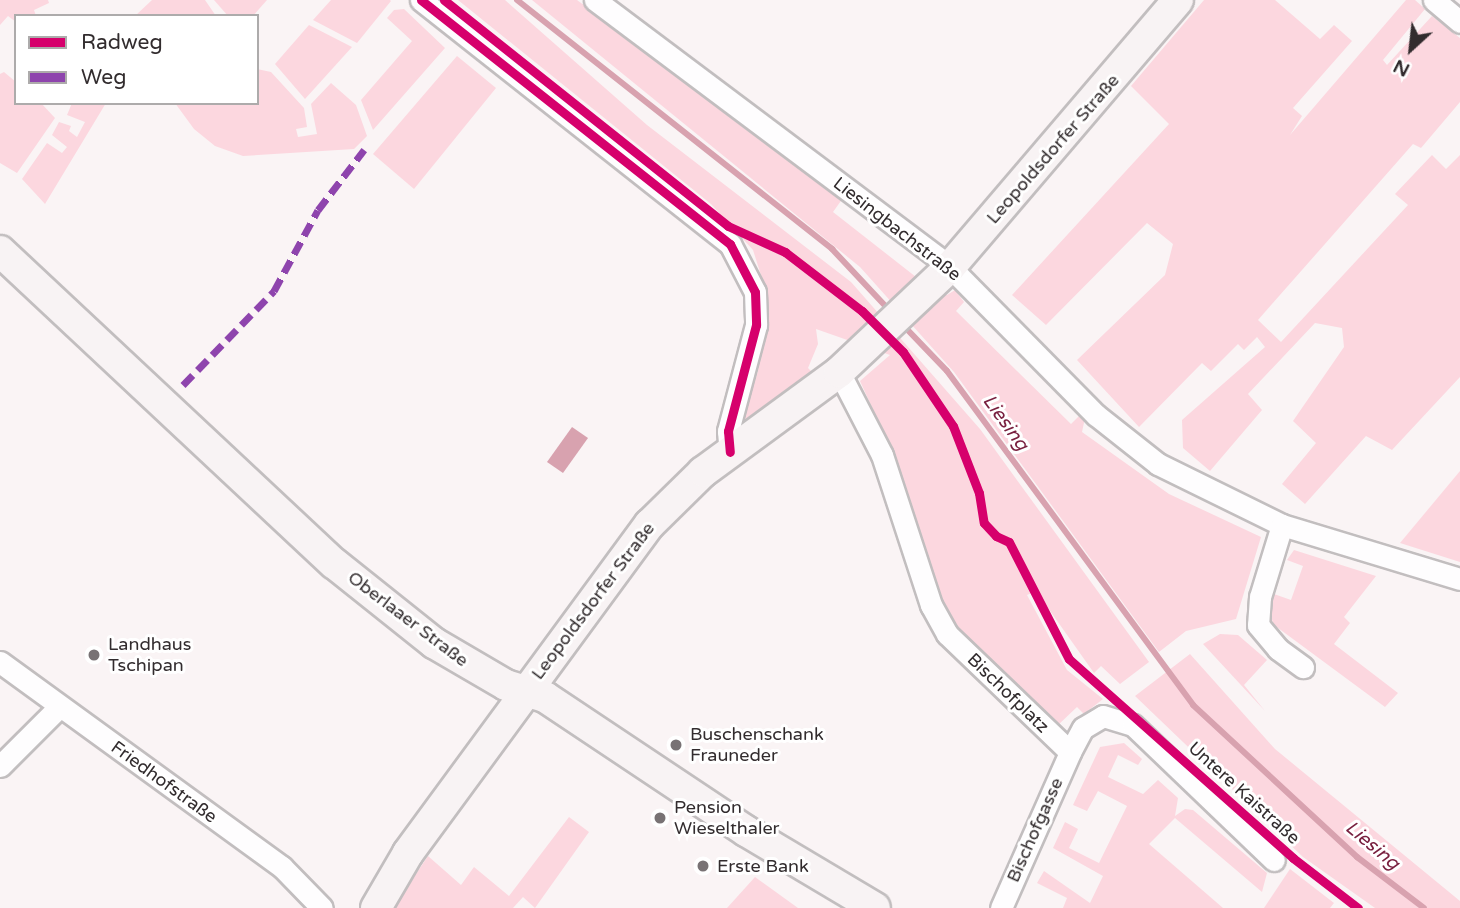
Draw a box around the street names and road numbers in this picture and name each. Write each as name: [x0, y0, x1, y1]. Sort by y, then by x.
street label: Leopoldsdorfer Straße: [982, 70, 1124, 228]
street label: Liesingbachstraße: [829, 172, 965, 286]
street label: Leopoldsdorfer Straße: [527, 518, 659, 684]
street label: Oberlaaer Straße: [344, 567, 472, 671]
street label: Bischofplatz: [963, 649, 1053, 737]
street label: Friedhofstraße: [107, 736, 221, 828]
street label: Untere Kaistraße: [1184, 737, 1304, 849]
street label: Bischofgasse: [1002, 774, 1068, 886]

